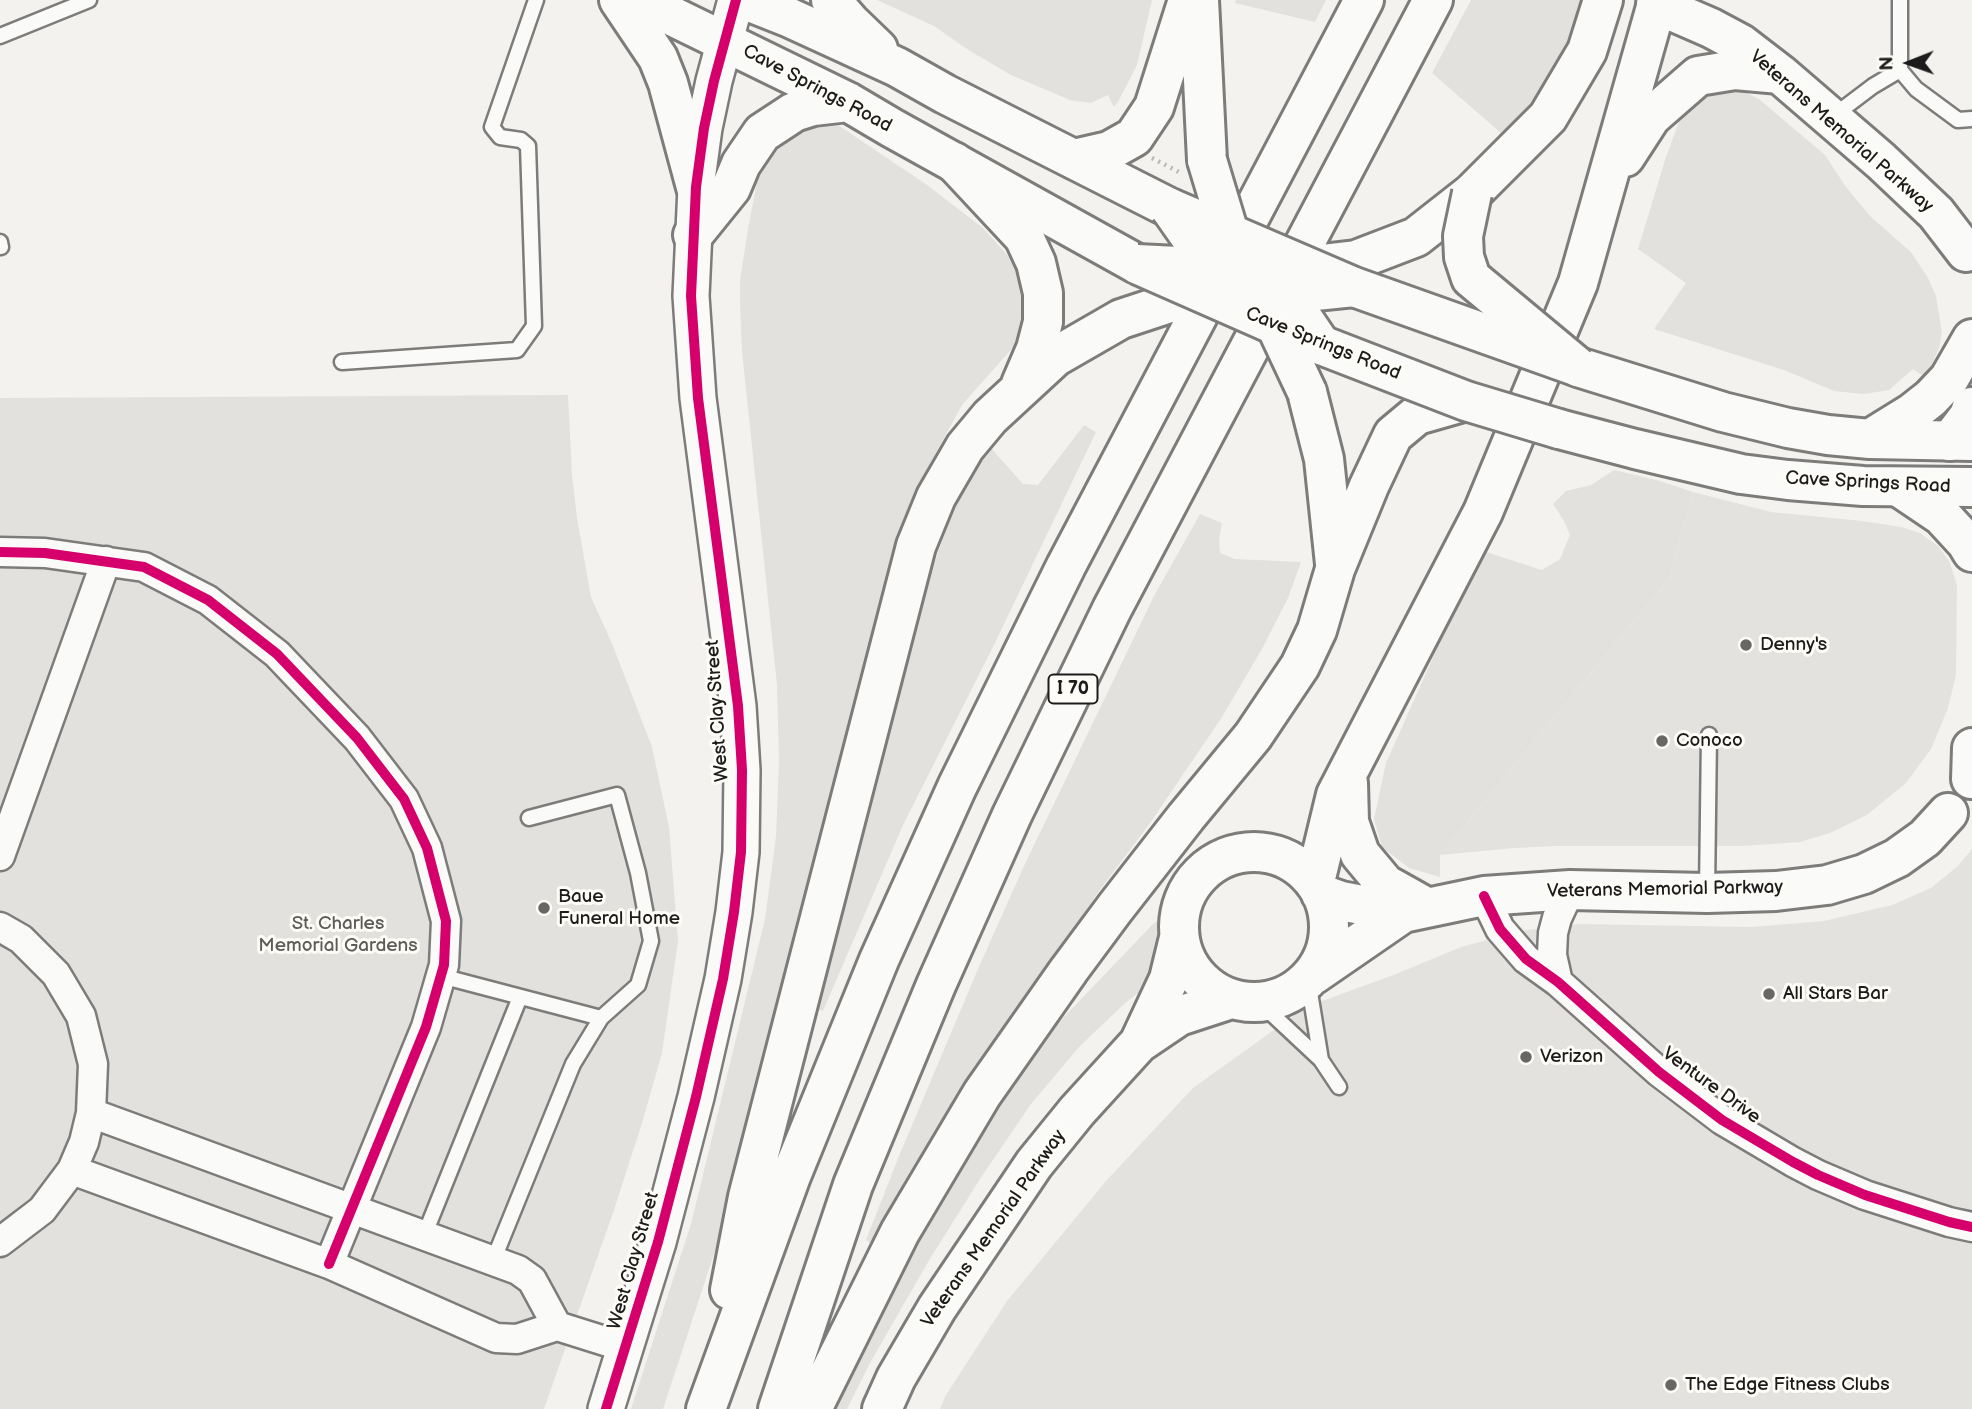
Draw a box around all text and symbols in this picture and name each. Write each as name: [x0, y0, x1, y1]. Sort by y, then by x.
north arrow: [1874, 28, 1944, 98]
street label: Cave Springs Road: [739, 40, 895, 138]
street label: Veterans Memorial Parkway: [1744, 46, 1938, 218]
text: N: [1876, 56, 1899, 71]
street label: Cave Springs Road: [1242, 302, 1404, 386]
street label: Cave Springs Road: [1785, 467, 1951, 499]
place label: Denny's: [1760, 634, 1827, 656]
marker: Denny's: [1738, 637, 1754, 653]
street label: West Clay Street: [702, 639, 734, 783]
road number: I 70: [1048, 674, 1098, 704]
place label: Conoco: [1676, 730, 1743, 752]
marker: Conoco: [1654, 733, 1670, 749]
street label: Veterans Memorial Parkway: [1547, 877, 1783, 903]
place label: Baue Funeral Home: [558, 886, 680, 930]
marker: Baue Funeral Home: [536, 900, 552, 916]
park label: St. Charles Memorial Gardens: [258, 913, 418, 957]
place label: All Stars Bar: [1783, 983, 1888, 1005]
marker: All Stars Bar: [1761, 986, 1777, 1002]
street label: Venture Drive: [1657, 1043, 1765, 1129]
place label: Verizon: [1540, 1046, 1603, 1068]
marker: Verizon: [1518, 1049, 1534, 1065]
street label: Veterans Memorial Parkway: [917, 1126, 1071, 1332]
street label: West Clay Street: [603, 1190, 665, 1332]
place label: The Edge Fitness Clubs: [1685, 1374, 1890, 1396]
marker: The Edge Fitness Clubs: [1663, 1377, 1679, 1393]

